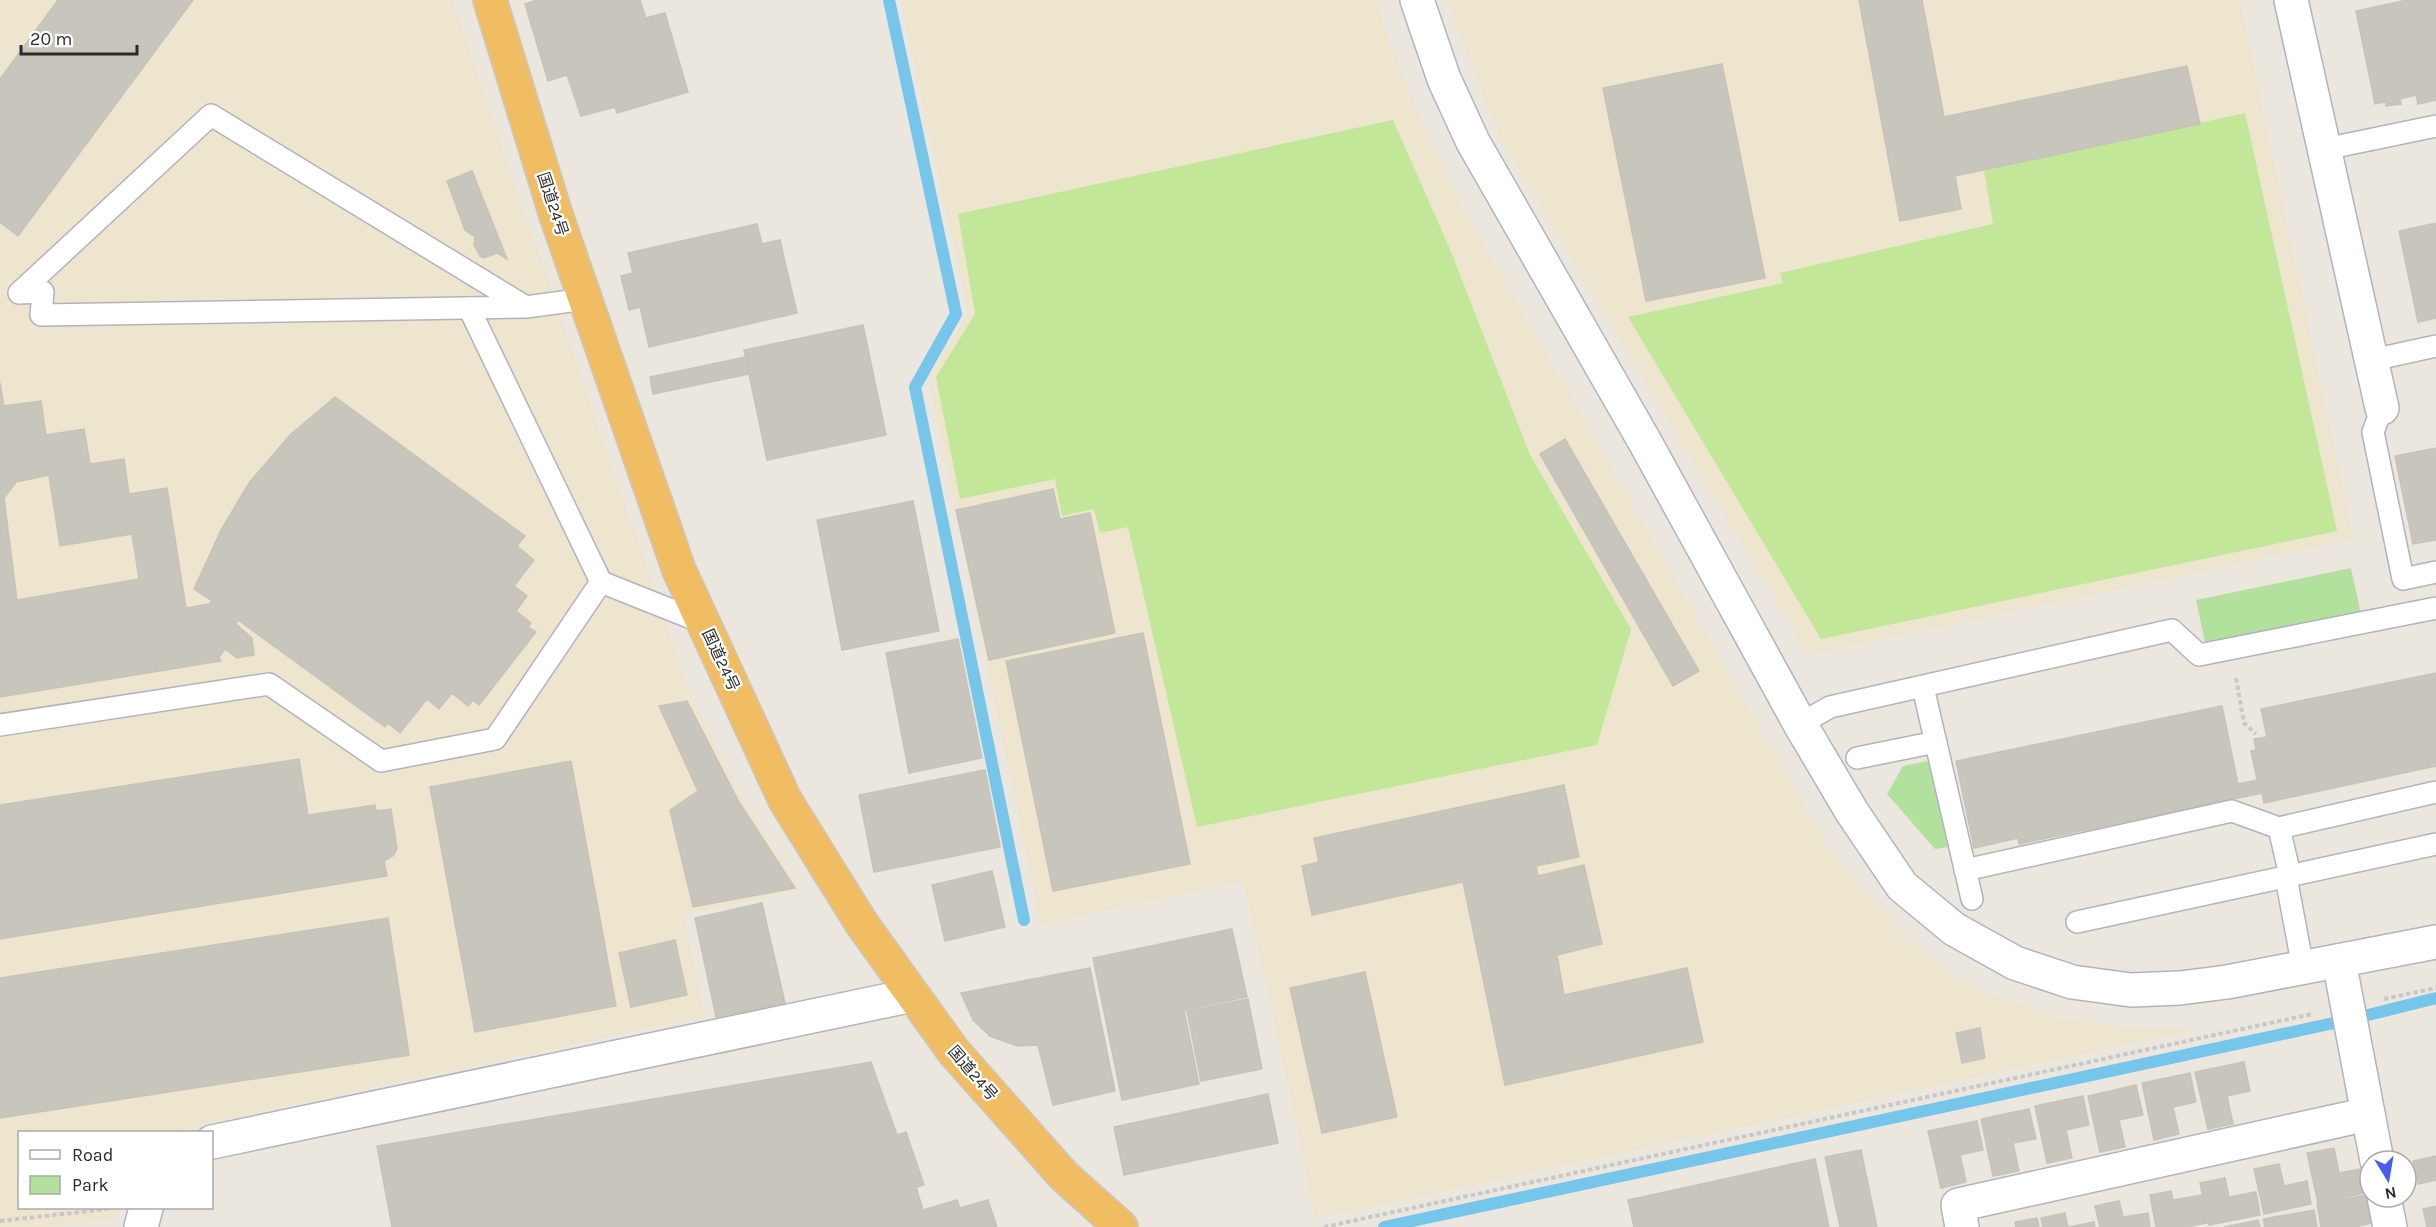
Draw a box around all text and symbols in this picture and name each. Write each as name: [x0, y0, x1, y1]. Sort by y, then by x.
scale bar: [21, 18, 136, 56]
text: 20 m: [30, 28, 72, 50]
street label: 国道24号: [534, 170, 572, 238]
street label: 国道24号: [698, 626, 744, 694]
street label: 国道24号: [944, 1042, 1002, 1104]
legend: [18, 1131, 213, 1209]
text: Road: [72, 1144, 113, 1166]
north arrow: [2358, 1149, 2418, 1209]
text: Park: [72, 1174, 109, 1196]
text: N: [2383, 1183, 2398, 1204]

